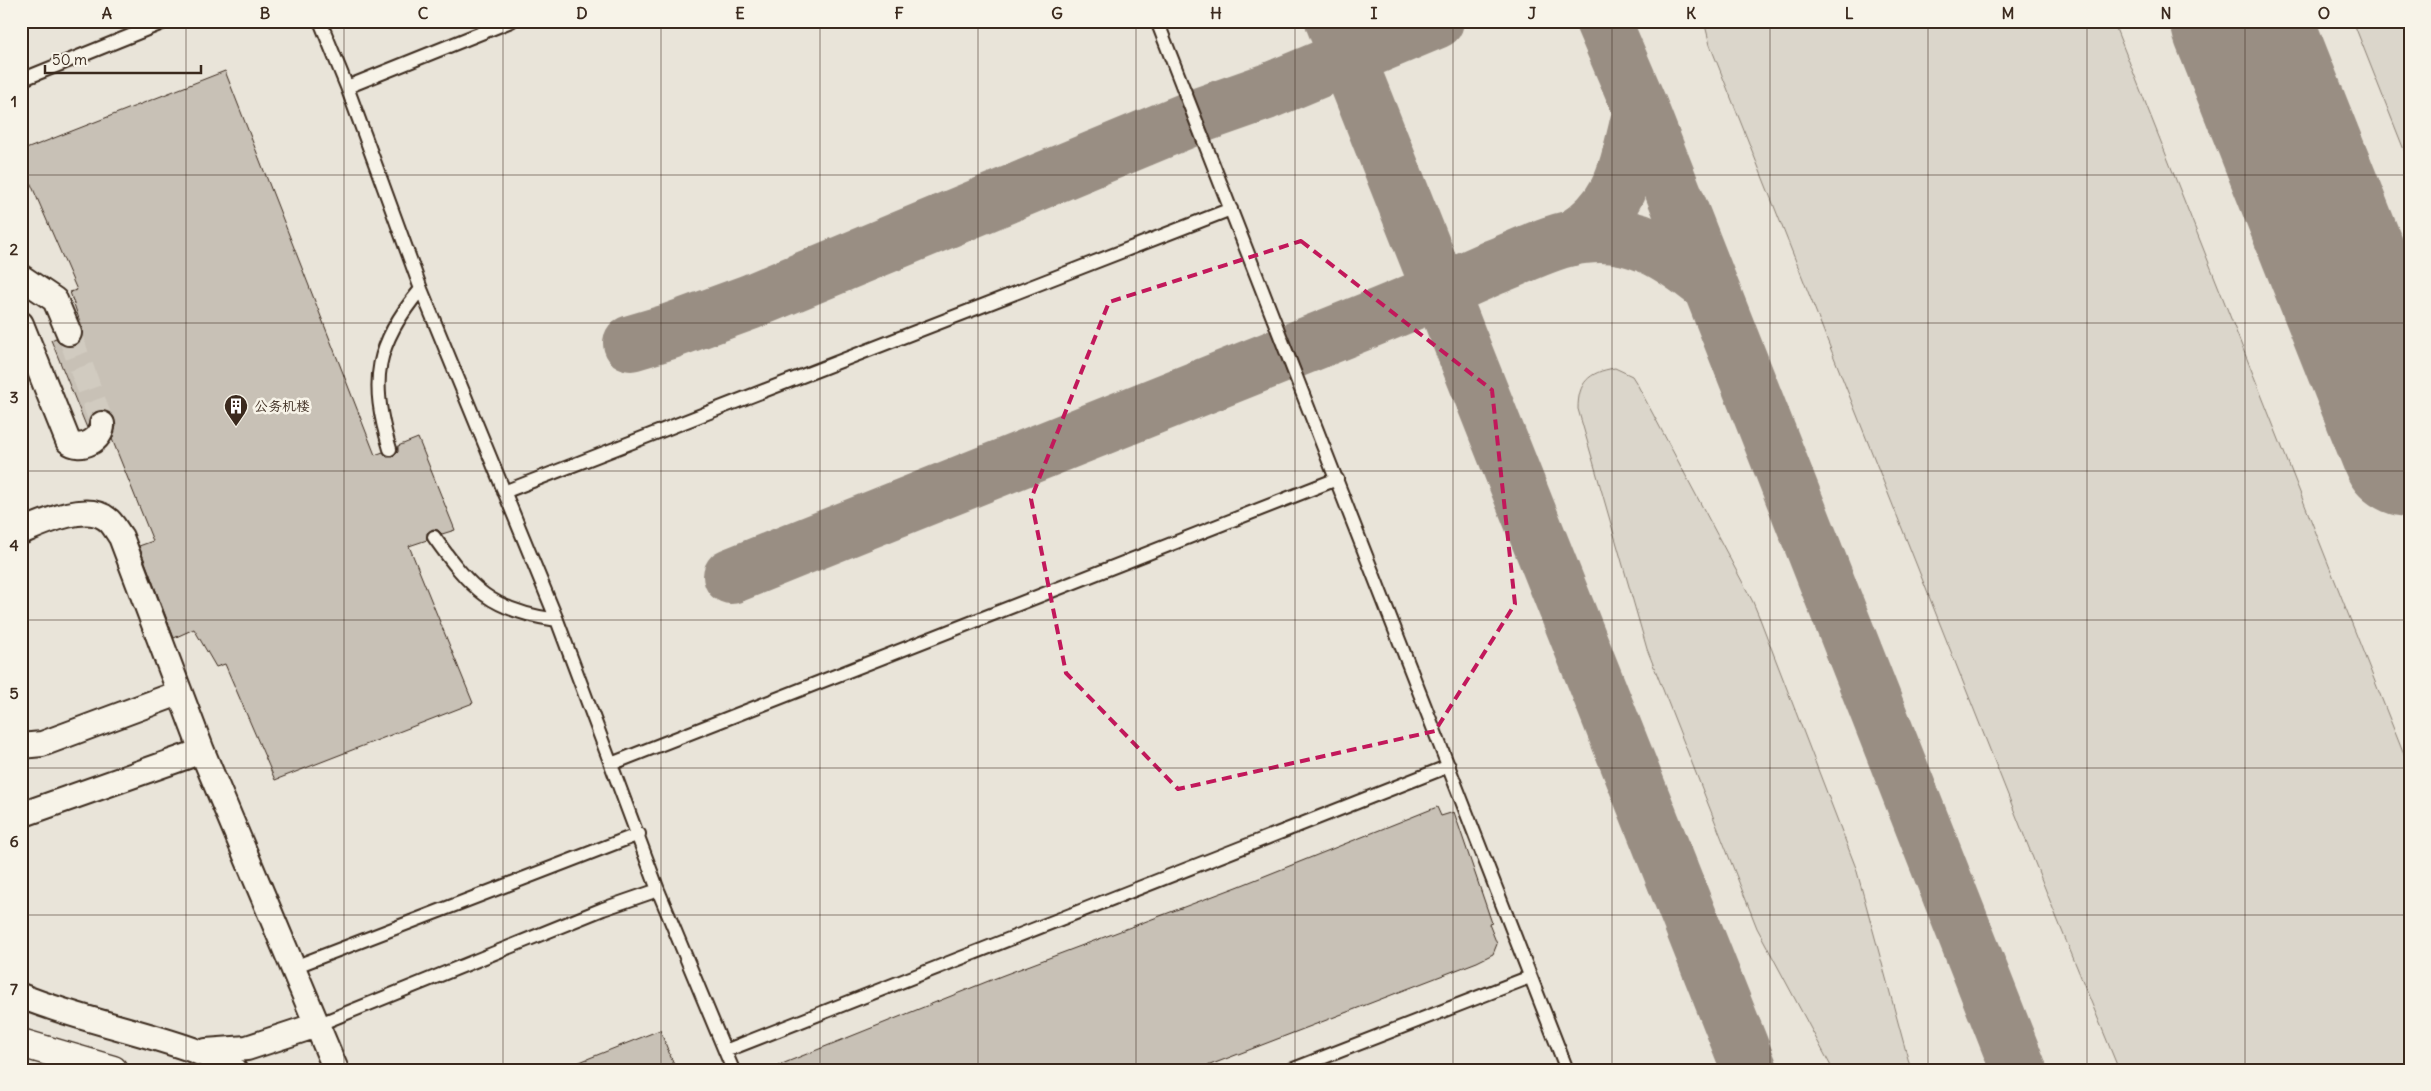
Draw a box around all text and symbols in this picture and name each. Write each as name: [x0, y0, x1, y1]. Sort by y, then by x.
text: A: [102, 3, 112, 23]
text: B: [260, 3, 271, 23]
text: C: [418, 3, 429, 23]
text: D: [576, 3, 588, 23]
text: E: [735, 3, 745, 23]
text: F: [894, 3, 904, 23]
text: G: [1051, 3, 1063, 23]
text: H: [1210, 3, 1222, 23]
text: I: [1371, 3, 1378, 23]
text: J: [1528, 3, 1537, 23]
text: K: [1686, 3, 1696, 23]
text: L: [1845, 3, 1854, 23]
text: M: [2002, 3, 2015, 23]
text: N: [2160, 3, 2172, 23]
text: O: [2318, 3, 2330, 23]
scale bar: [45, 42, 201, 74]
text: 50 m: [52, 50, 87, 69]
text: 1: [11, 91, 17, 111]
text: 2: [10, 239, 19, 259]
text: 3: [9, 387, 19, 407]
building icon: 公务机楼: [223, 393, 249, 427]
place label: 公务机楼: [254, 397, 310, 415]
text: 4: [9, 535, 19, 555]
text: 5: [9, 683, 19, 703]
text: 6: [9, 831, 19, 851]
text: 7: [10, 979, 18, 999]

